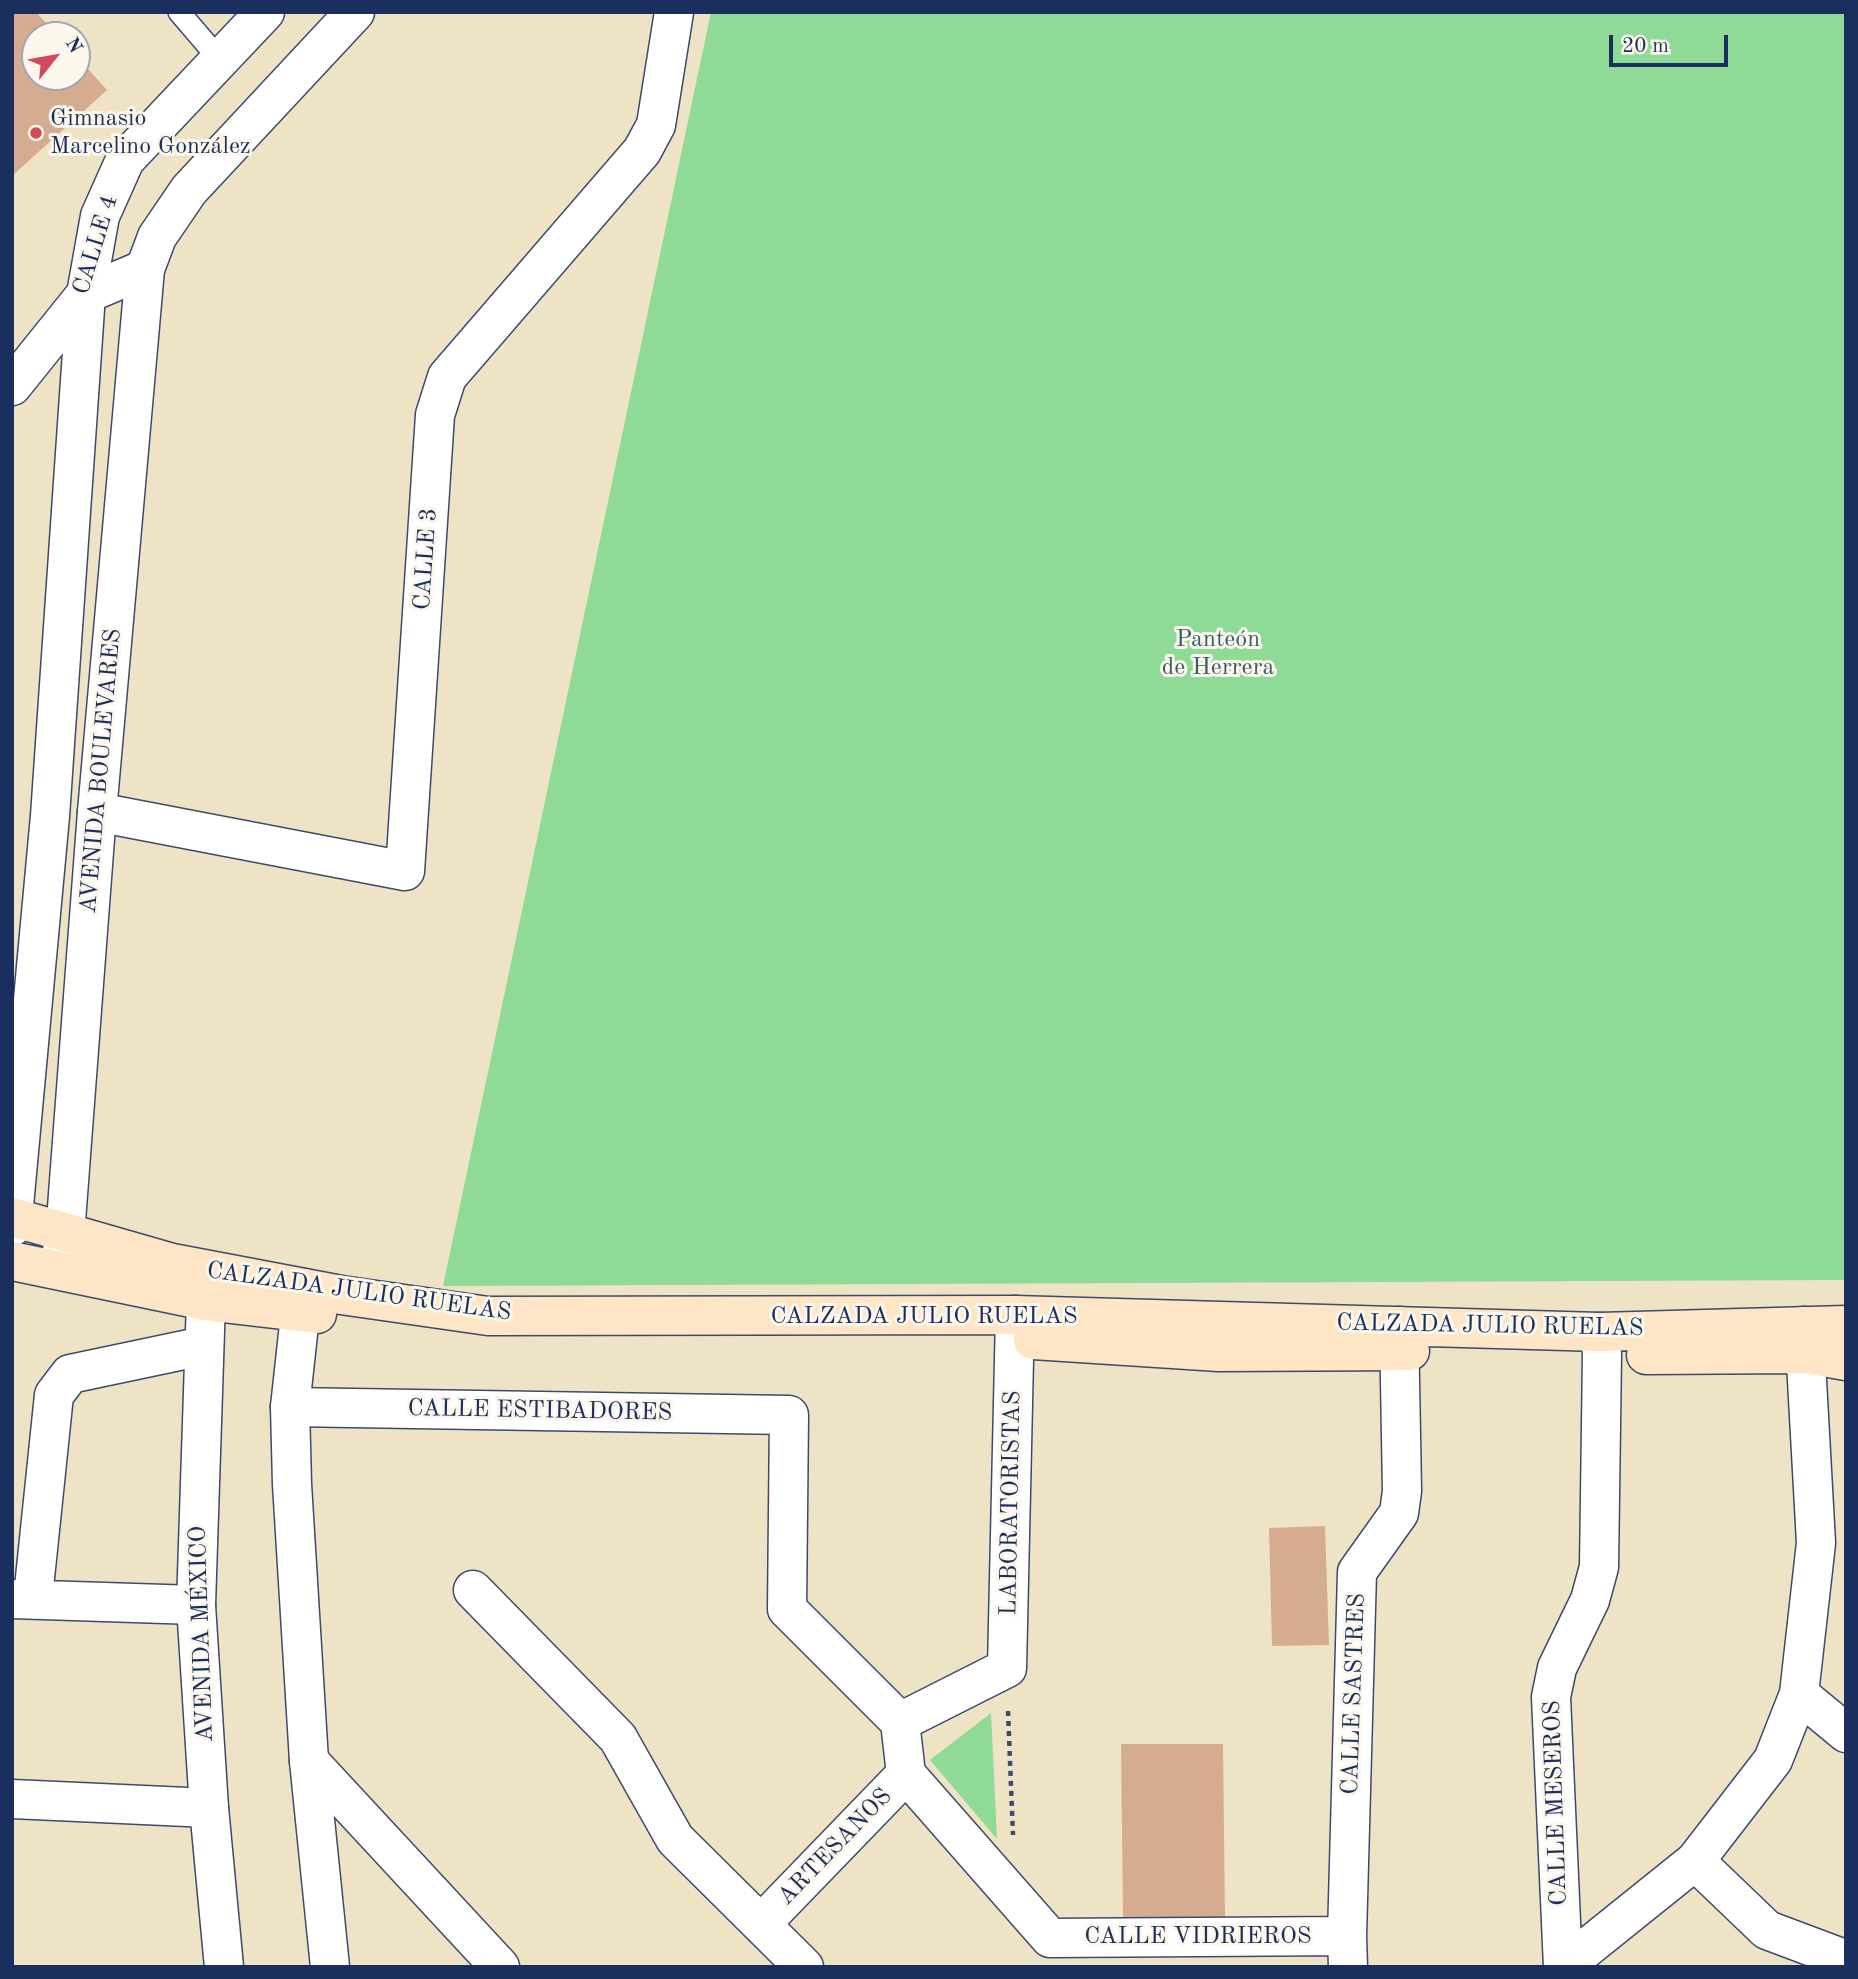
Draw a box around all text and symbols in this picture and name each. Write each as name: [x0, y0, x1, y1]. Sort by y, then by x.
north arrow: [21, 21, 91, 91]
scale bar: [1613, 21, 1732, 65]
text: N: [61, 35, 85, 57]
text: 20 m: [1622, 36, 1669, 57]
place label: Gimnasio Marcelino González: [50, 105, 250, 161]
marker: Gimnasio Marcelino González: [28, 125, 44, 141]
street label: CALLE 4: [67, 192, 125, 298]
street label: CALLE 3: [408, 507, 444, 611]
park label: Panteón de Herrera: [1162, 626, 1274, 682]
street label: AVENIDA BOULEVARES: [74, 627, 128, 915]
street label: CALZADA JULIO RUELAS: [205, 1256, 513, 1328]
street label: CALZADA JULIO RUELAS: [770, 1303, 1078, 1331]
street label: CALZADA JULIO RUELAS: [1336, 1309, 1644, 1343]
street label: LABORATORISTAS: [995, 1390, 1027, 1616]
street label: CALLE ESTIBADORES: [407, 1394, 673, 1428]
street label: AVENIDA MÉXICO: [184, 1525, 220, 1743]
street label: CALLE SASTRES: [1336, 1593, 1372, 1795]
street label: CALLE MESEROS: [1538, 1700, 1574, 1906]
street label: ARTESANOS: [772, 1782, 898, 1912]
street label: CALLE VIDRIEROS: [1084, 1923, 1312, 1951]

